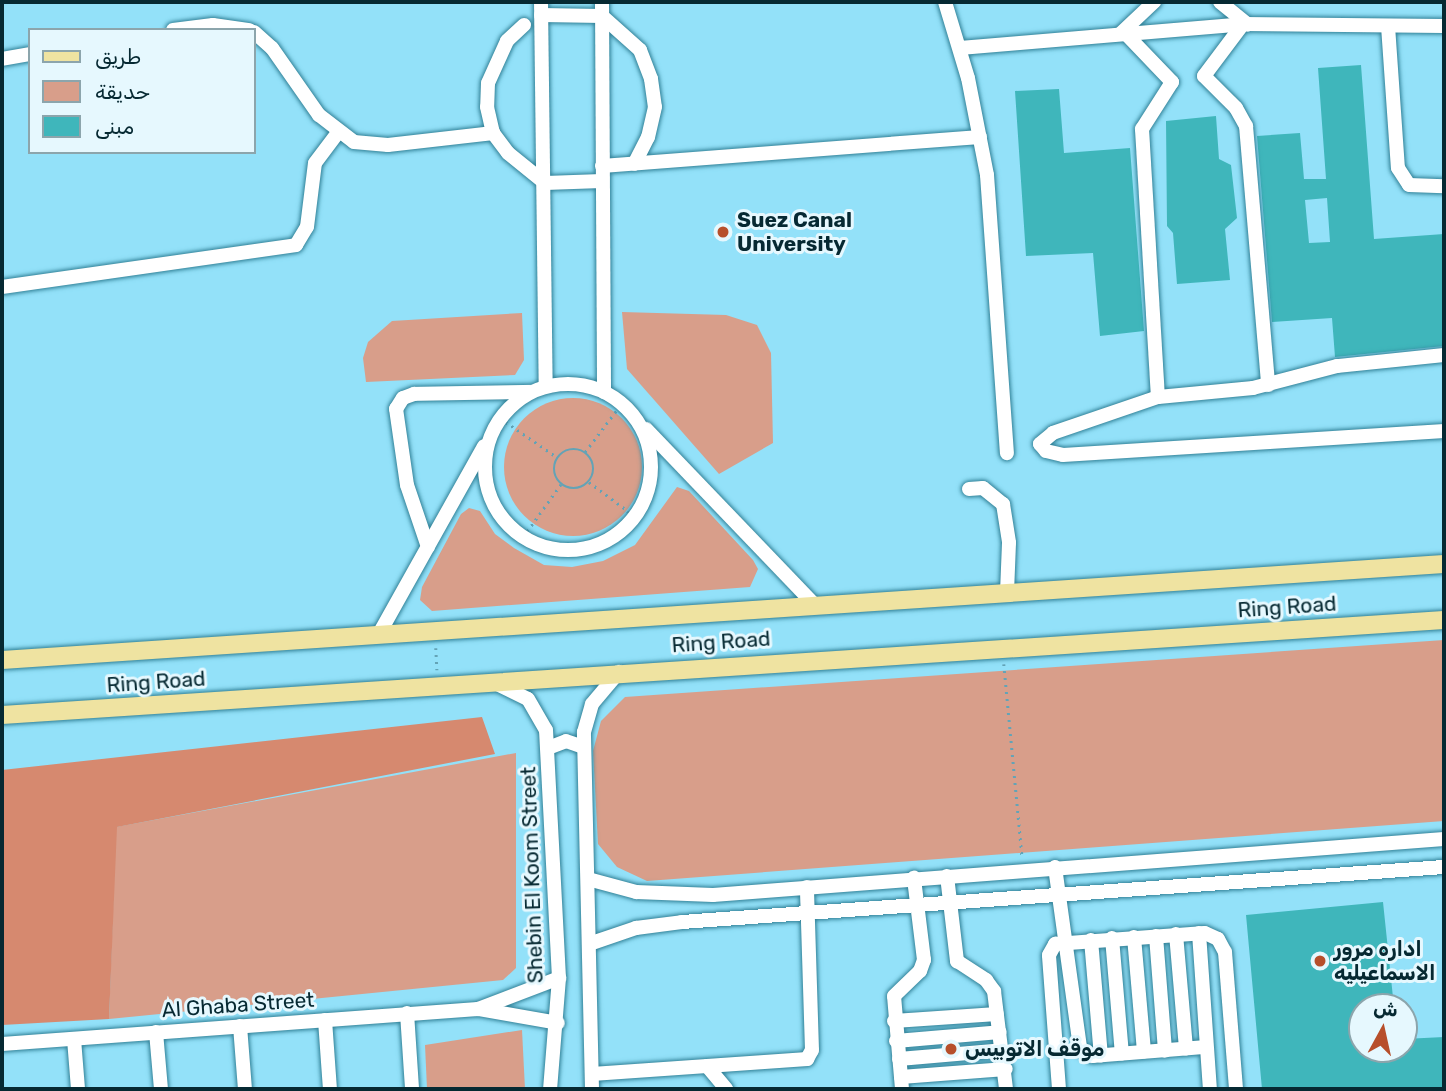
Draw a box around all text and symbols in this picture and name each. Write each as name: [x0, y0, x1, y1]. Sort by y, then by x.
legend: [28, 28, 256, 154]
text: طريق: [95, 44, 141, 69]
text: حديقة: [95, 79, 150, 104]
text: مبنى: [95, 114, 134, 139]
place label: Suez Canal University: [737, 207, 852, 257]
marker: Suez Canal University: [715, 224, 731, 240]
street label: Ring Road: [1237, 591, 1337, 623]
street label: Ring Road: [671, 626, 771, 658]
street label: Ring Road: [106, 666, 206, 698]
street label: Shebin El Koom Street: [516, 766, 548, 984]
place label: اداره مرور الاسماعيليه: [1334, 936, 1435, 986]
marker: اداره مرور الاسماعيليه: [1312, 953, 1328, 969]
street label: Al Ghaba Street: [161, 987, 315, 1023]
north arrow: [1348, 993, 1418, 1063]
text: ش: [1372, 996, 1399, 1022]
place label: موقف الاتوبيس: [965, 1036, 1104, 1062]
marker: موقف الاتوبيس: [943, 1041, 959, 1057]

